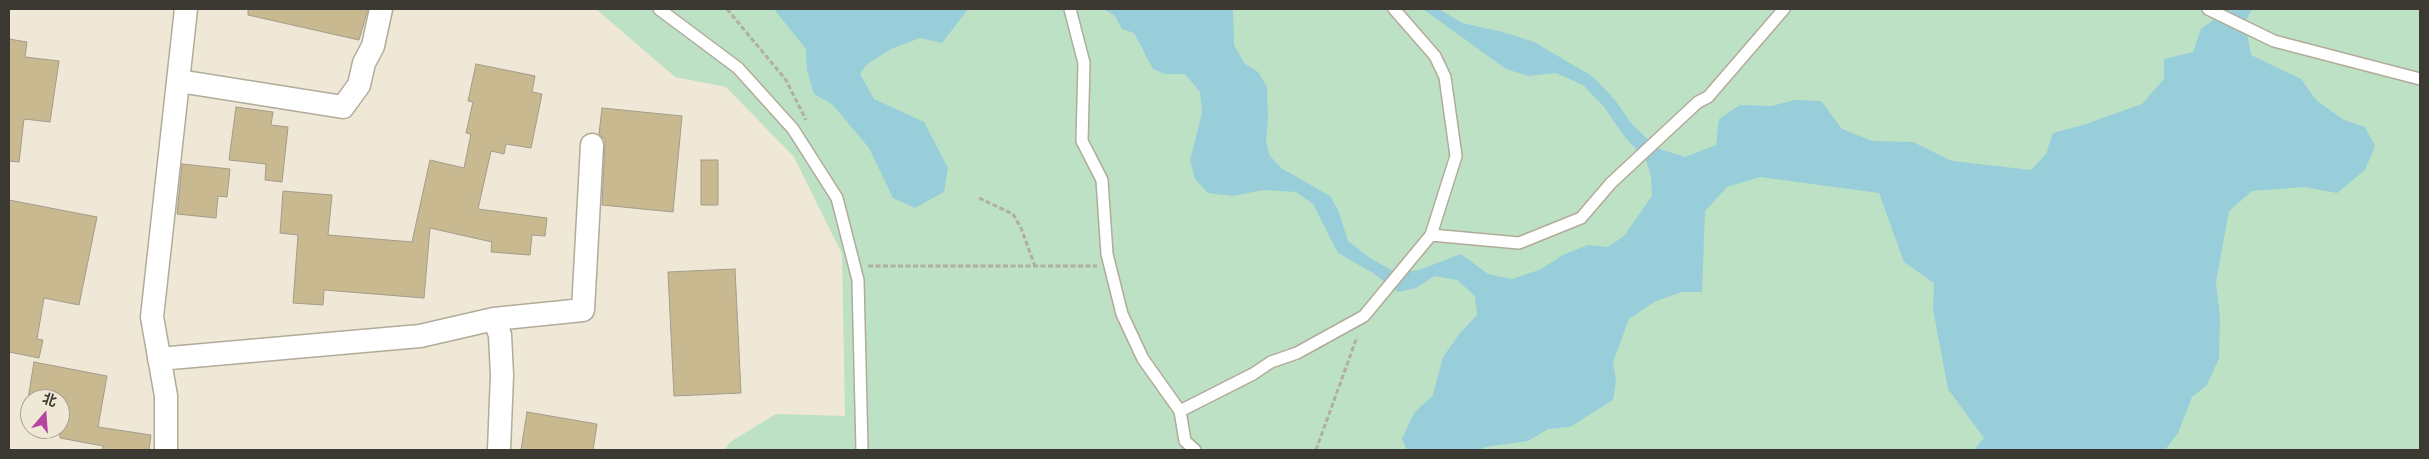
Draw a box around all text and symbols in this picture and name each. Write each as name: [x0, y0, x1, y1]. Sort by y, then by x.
north arrow: [20, 389, 70, 439]
text: 北: [40, 389, 59, 411]

